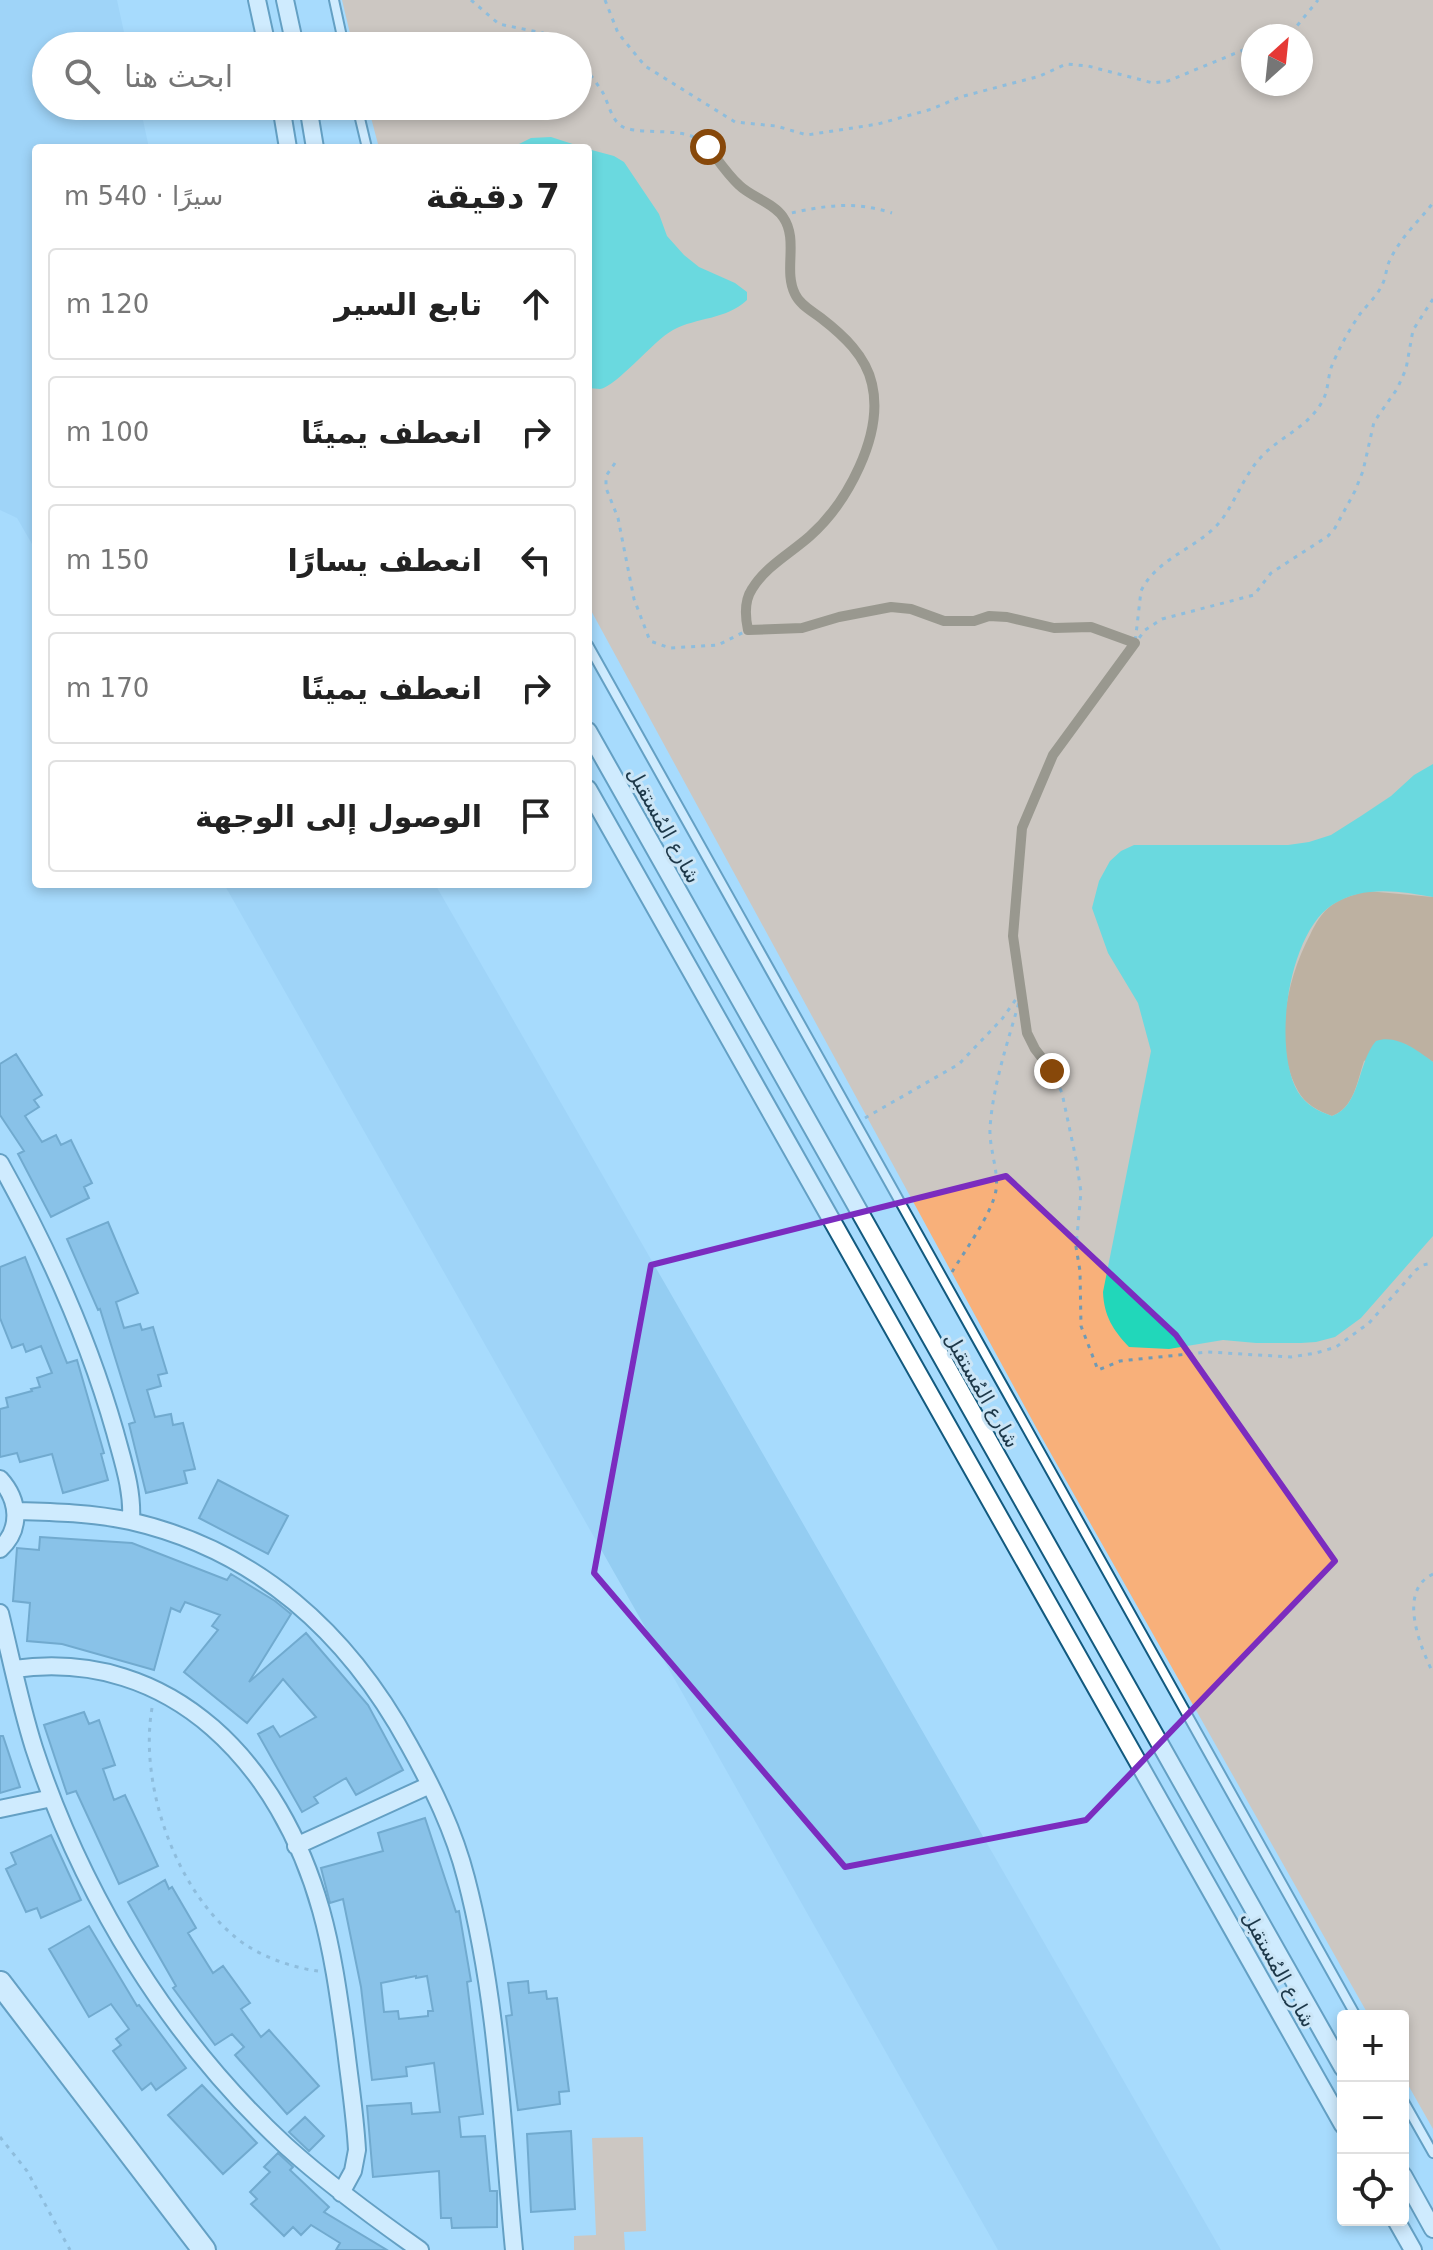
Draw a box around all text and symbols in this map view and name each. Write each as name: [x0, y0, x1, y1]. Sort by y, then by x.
north arrow: [1241, 24, 1313, 96]
search box: [32, 32, 592, 120]
icon: search: [60, 54, 104, 98]
text: ابحث هنا: [124, 59, 233, 94]
route start: [690, 129, 726, 165]
text: 7 دقيقة: [426, 176, 560, 216]
text: سيرًا · 540 m: [64, 181, 223, 211]
icon: ahead: [514, 282, 558, 326]
text: تابع السير: [334, 287, 482, 322]
text: 120 m: [66, 289, 149, 319]
icon: right: [514, 410, 558, 454]
text: انعطف يمينًا: [301, 415, 482, 450]
text: 100 m: [66, 417, 149, 447]
icon: left: [514, 538, 558, 582]
text: انعطف يسارًا: [288, 543, 482, 578]
text: 150 m: [66, 545, 149, 575]
icon: right: [514, 666, 558, 710]
text: انعطف يمينًا: [301, 671, 482, 706]
text: 170 m: [66, 673, 149, 703]
street label: شارع المُستقبل: [622, 763, 706, 887]
icon: arrive: [514, 794, 558, 838]
text: الوصول إلى الوجهة: [195, 799, 482, 834]
route end: [1034, 1053, 1070, 1089]
street label: شارع المُستقبل: [939, 1328, 1025, 1452]
street label: شارع المُستقبل: [1237, 1907, 1321, 2031]
map controls: [1337, 2010, 1409, 2226]
button: +: [1337, 2010, 1409, 2082]
button: −: [1337, 2082, 1409, 2154]
button: locate: [1337, 2154, 1409, 2226]

